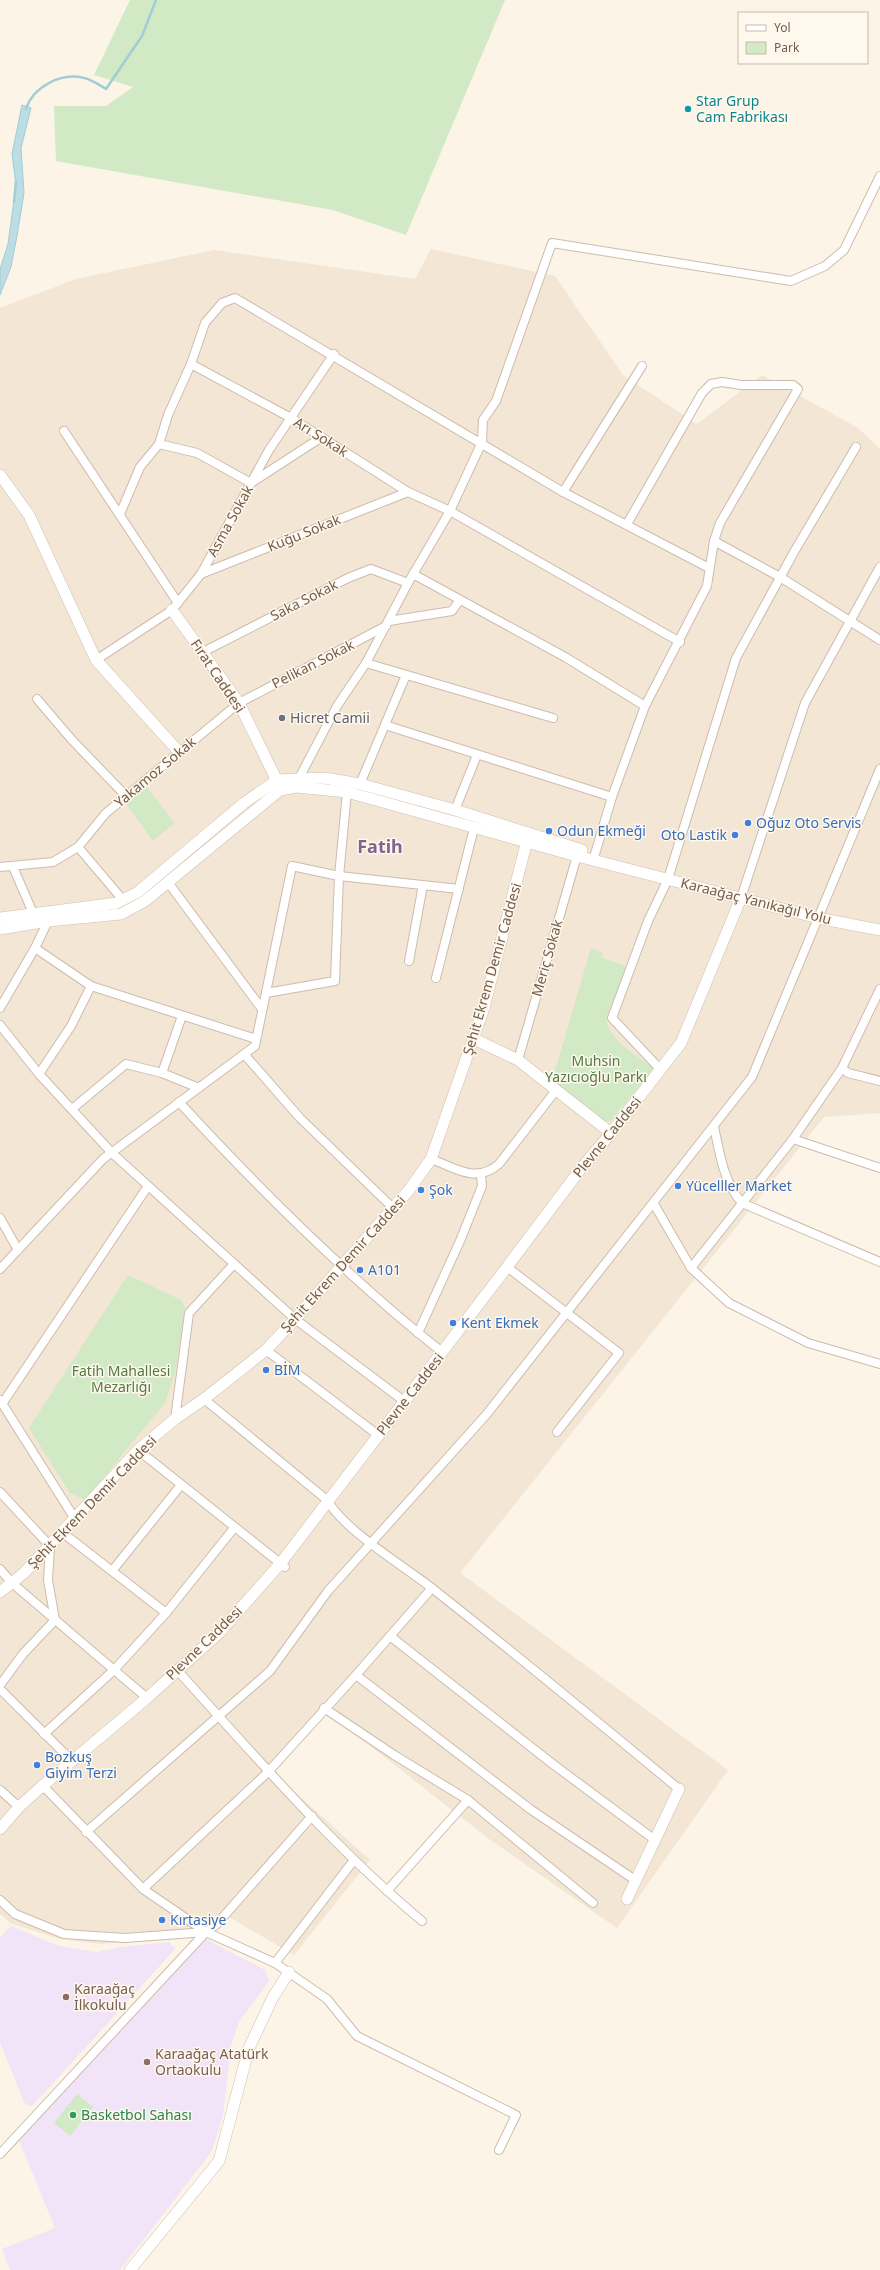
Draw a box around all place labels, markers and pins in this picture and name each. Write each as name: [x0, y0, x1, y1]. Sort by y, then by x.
place label: Star Grup Cam Fabrikası: [696, 91, 788, 126]
marker: Star Grup Cam Fabrikası: [683, 104, 693, 114]
place label: Hicret Camii: [290, 708, 370, 727]
marker: Hicret Camii: [277, 713, 287, 723]
place label: Oğuz Oto Servis: [756, 813, 862, 832]
marker: Oğuz Oto Servis: [743, 818, 753, 828]
place label: Odun Ekmeği: [557, 821, 646, 840]
place label: Oto Lastik: [661, 825, 728, 844]
marker: Odun Ekmeği: [544, 826, 554, 836]
marker: Oto Lastik: [730, 830, 740, 840]
place label: Yücelller Market: [686, 1176, 792, 1195]
place label: Şok: [429, 1180, 453, 1199]
marker: Yücelller Market: [673, 1181, 683, 1191]
marker: Şok: [416, 1185, 426, 1195]
place label: A101: [368, 1260, 401, 1279]
marker: A101: [355, 1265, 365, 1275]
place label: Kent Ekmek: [461, 1313, 539, 1332]
marker: Kent Ekmek: [448, 1318, 458, 1328]
place label: BİM: [274, 1360, 301, 1379]
marker: BİM: [261, 1365, 271, 1375]
place label: Bozkuş Giyim Terzi: [45, 1747, 117, 1782]
marker: Bozkuş Giyim Terzi: [32, 1760, 42, 1770]
place label: Kırtasiye: [170, 1910, 226, 1929]
marker: Kırtasiye: [157, 1915, 167, 1925]
place label: Karaağaç İlkokulu: [74, 1979, 135, 2014]
marker: Karaağaç İlkokulu: [61, 1992, 71, 2002]
place label: Karaağaç Atatürk Ortaokulu: [155, 2044, 269, 2079]
marker: Karaağaç Atatürk Ortaokulu: [142, 2057, 152, 2067]
place label: Basketbol Sahası: [81, 2105, 192, 2124]
marker: Basketbol Sahası: [68, 2110, 78, 2120]

